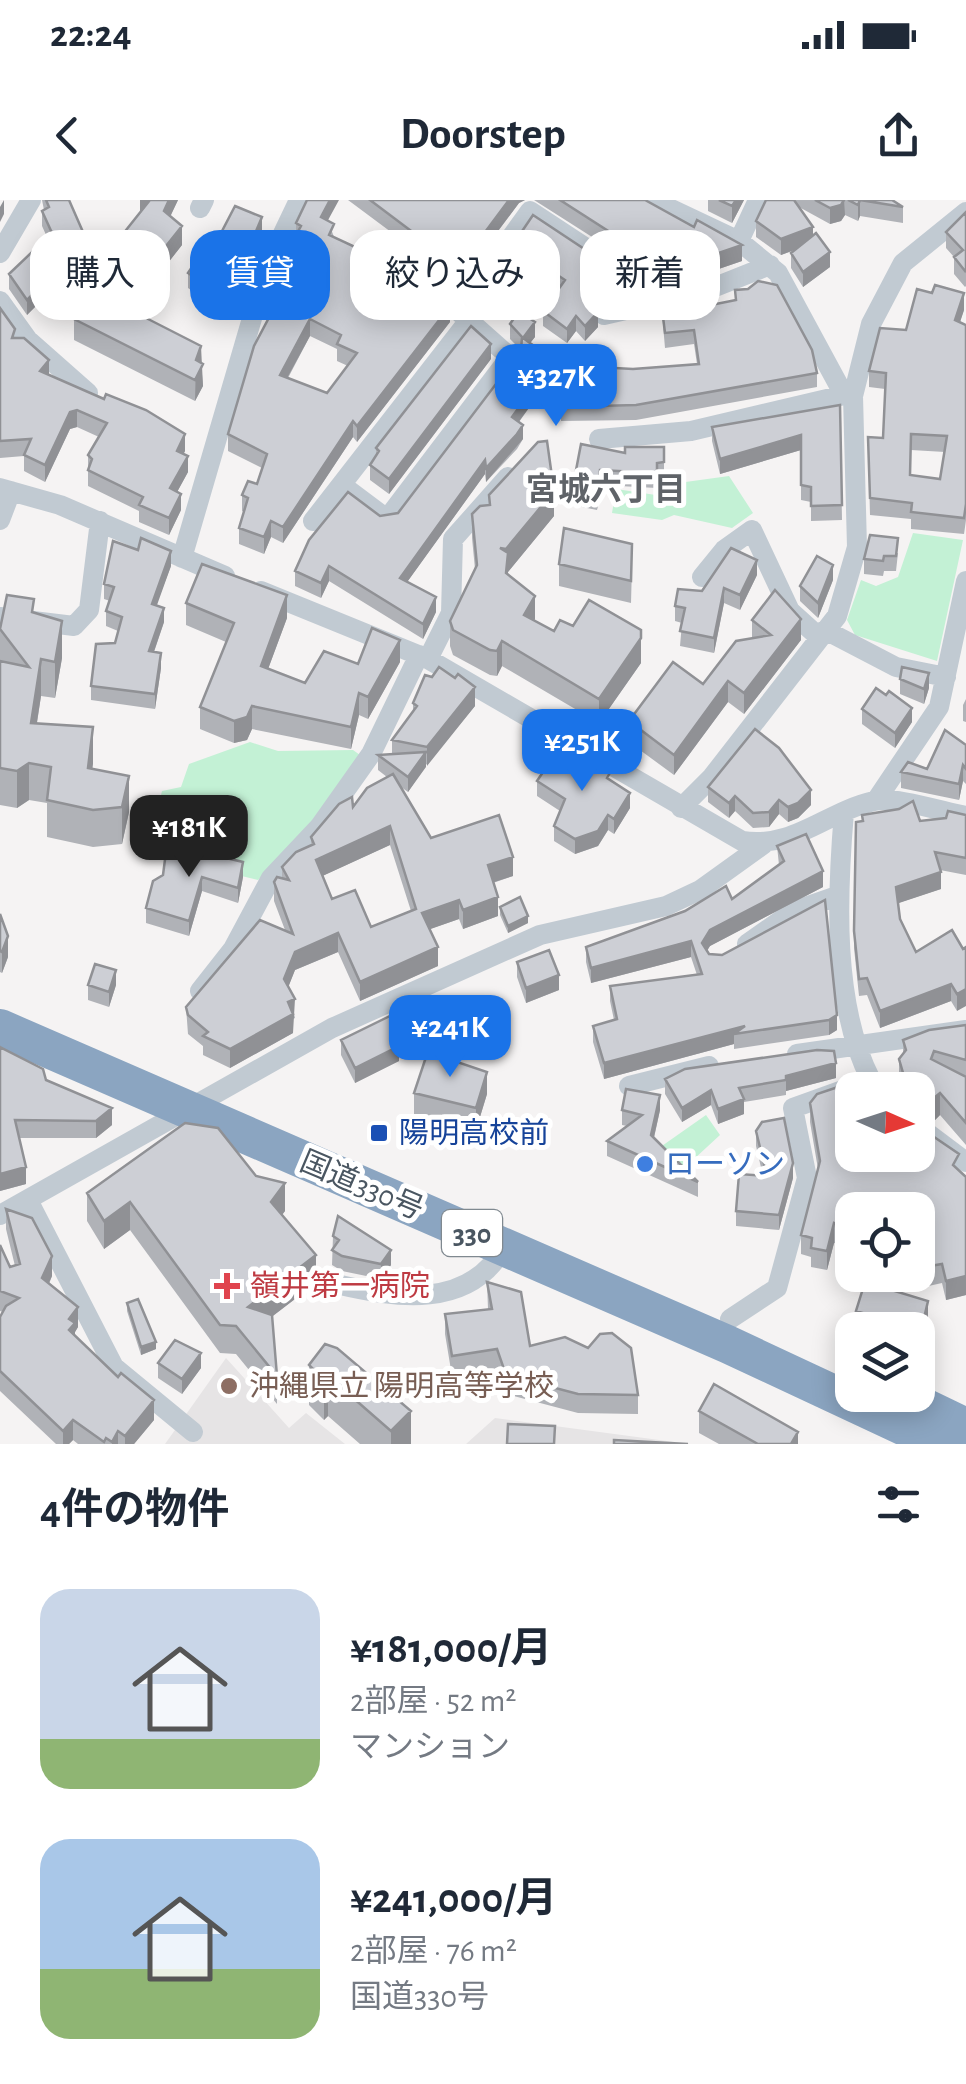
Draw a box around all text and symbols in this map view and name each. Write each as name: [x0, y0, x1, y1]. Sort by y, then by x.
text: 22:24: [50, 16, 132, 54]
icon: back: [40, 108, 95, 163]
icon: share: [871, 108, 926, 163]
text: Doorstep: [400, 112, 566, 157]
chip: 購入: [30, 230, 170, 320]
chip: 賃貸: [190, 230, 330, 320]
chip: 絞り込み: [350, 230, 560, 320]
chip: 新着: [580, 230, 720, 320]
pin: ¥327K: [486, 344, 626, 429]
text: ¥327K: [517, 360, 595, 392]
district label: 宮城六丁目: [526, 472, 686, 506]
pin: ¥251K: [512, 709, 652, 794]
text: ¥251K: [544, 725, 620, 757]
pin: ¥181K: [119, 795, 259, 880]
text: ¥181K: [152, 811, 226, 843]
pin: ¥241K: [380, 995, 520, 1080]
text: ¥241K: [411, 1011, 489, 1043]
north arrow: [835, 1072, 935, 1172]
map controls: [835, 1072, 935, 1412]
place label: 陽明高校前: [399, 1117, 549, 1149]
marker: 陽明高校前: [368, 1122, 390, 1144]
street label: 国道330号: [296, 1146, 428, 1225]
place label: ローソン: [665, 1150, 785, 1180]
marker: ローソン: [634, 1153, 656, 1175]
button: locate: [835, 1192, 935, 1292]
road number: 330: [442, 1210, 502, 1256]
place label: 嶺井第一病院: [250, 1270, 430, 1302]
marker: 嶺井第一病院: [214, 1273, 240, 1299]
button: layers: [835, 1312, 935, 1412]
place label: 沖縄県立 陽明高等学校: [249, 1370, 554, 1402]
marker: 沖縄県立 陽明高等学校: [218, 1375, 240, 1397]
icon: filters: [871, 1477, 926, 1532]
text: 4件の物件: [40, 1489, 229, 1531]
text: ¥181,000/月: [350, 1628, 552, 1670]
icon: home: [120, 1629, 240, 1749]
text: 2部屋 · 52 m²: [350, 1685, 516, 1717]
text: マンション: [350, 1731, 510, 1763]
text: ¥241,000/月: [350, 1878, 557, 1920]
icon: home: [120, 1879, 240, 1999]
text: 2部屋 · 76 m²: [350, 1935, 517, 1967]
text: 国道330号: [350, 1981, 489, 2013]

